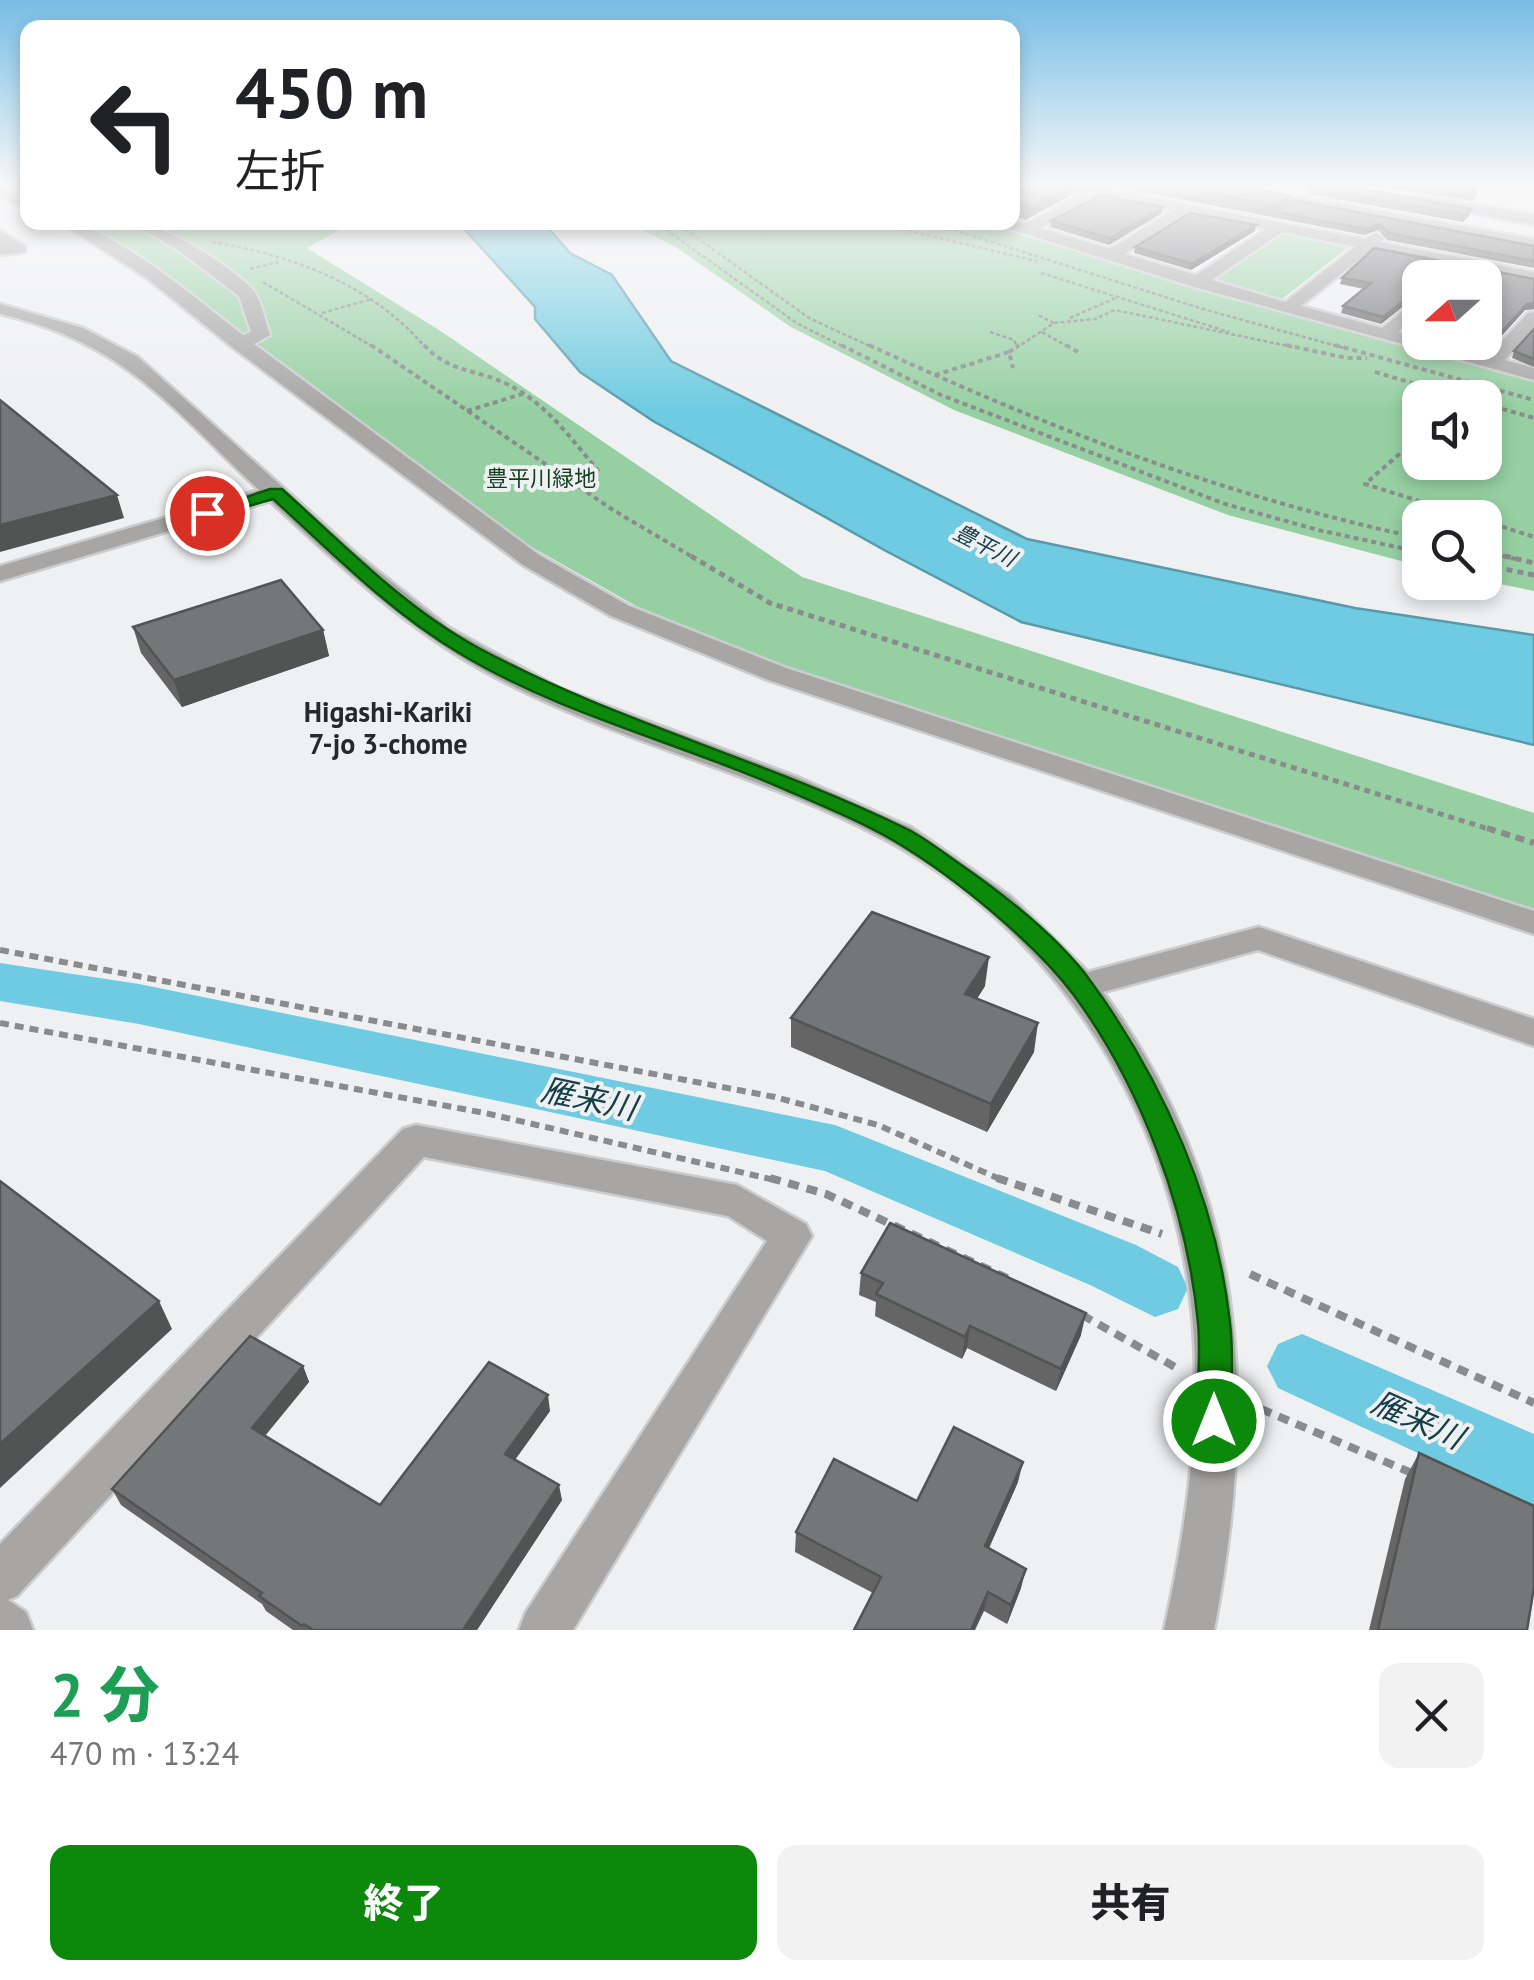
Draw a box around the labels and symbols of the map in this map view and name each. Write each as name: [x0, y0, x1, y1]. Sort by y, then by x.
north arrow: [1402, 260, 1502, 360]
park label: 豊平川緑地: [486, 464, 596, 492]
pin: [165, 471, 250, 556]
water label: 豊平川: [949, 518, 1023, 573]
district label: Higashi-Kariki 7-jo 3-chome: [304, 693, 472, 762]
water label: 雁来川: [538, 1067, 643, 1129]
position arrow: [1162, 1369, 1266, 1473]
water label: 雁来川: [1366, 1380, 1473, 1459]

